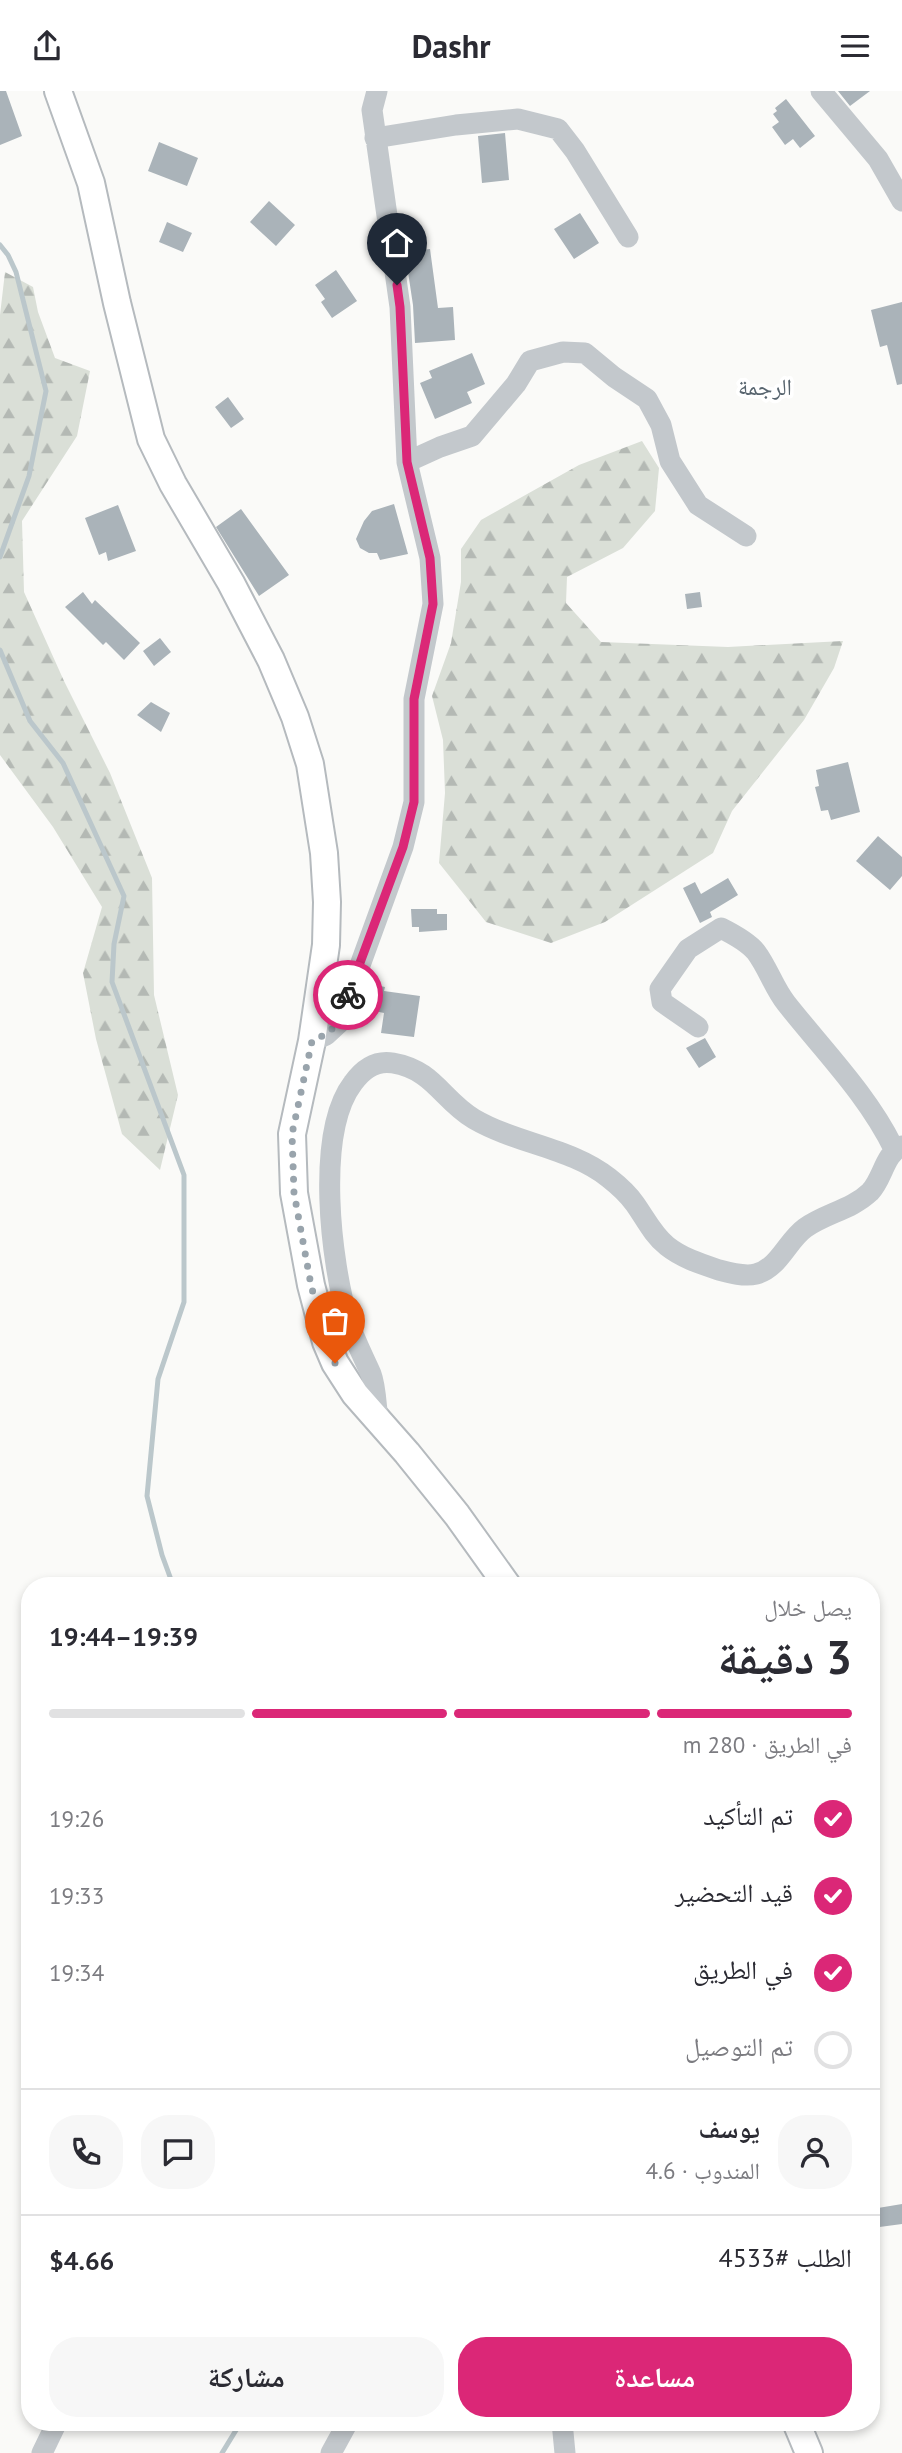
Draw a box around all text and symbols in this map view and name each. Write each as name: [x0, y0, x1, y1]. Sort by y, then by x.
text: Dashr: [412, 25, 490, 67]
icon: share: [28, 27, 66, 65]
icon: menu: [836, 27, 874, 65]
pin: [367, 213, 427, 285]
icon: home: [378, 224, 416, 262]
district label: الرجمة: [738, 372, 792, 401]
courier: [313, 960, 383, 1030]
icon: bike: [329, 976, 367, 1014]
pin: [305, 1291, 365, 1363]
icon: bag: [316, 1302, 354, 1340]
text: يصل خلال: [764, 1593, 852, 1622]
text: 19:39–19:44: [49, 1620, 198, 1653]
text: 3 دقيقة: [718, 1627, 852, 1687]
text: في الطريق · 280 m: [683, 1730, 852, 1759]
text: تم التأكيد: [703, 1799, 793, 1832]
icon: check: [814, 1800, 852, 1838]
text: 19:26: [49, 1804, 104, 1833]
text: قيد التحضير: [675, 1876, 793, 1909]
icon: check: [814, 1877, 852, 1915]
text: 19:33: [49, 1881, 104, 1910]
text: في الطريق: [693, 1953, 793, 1986]
icon: check: [814, 1954, 852, 1992]
text: 19:34: [49, 1958, 104, 1987]
text: تم التوصيل: [685, 2030, 793, 2063]
text: يوسف: [699, 2112, 760, 2145]
button: phone: [49, 2115, 123, 2189]
button: chat: [141, 2115, 215, 2189]
button: person: [778, 2115, 852, 2189]
text: المندوب · 4.6: [646, 2156, 760, 2185]
text: الطلب #4533: [719, 2241, 852, 2274]
text: $4.66: [49, 2244, 114, 2277]
button: مشاركة: [49, 2337, 444, 2417]
button: مساعدة: [458, 2337, 852, 2417]

